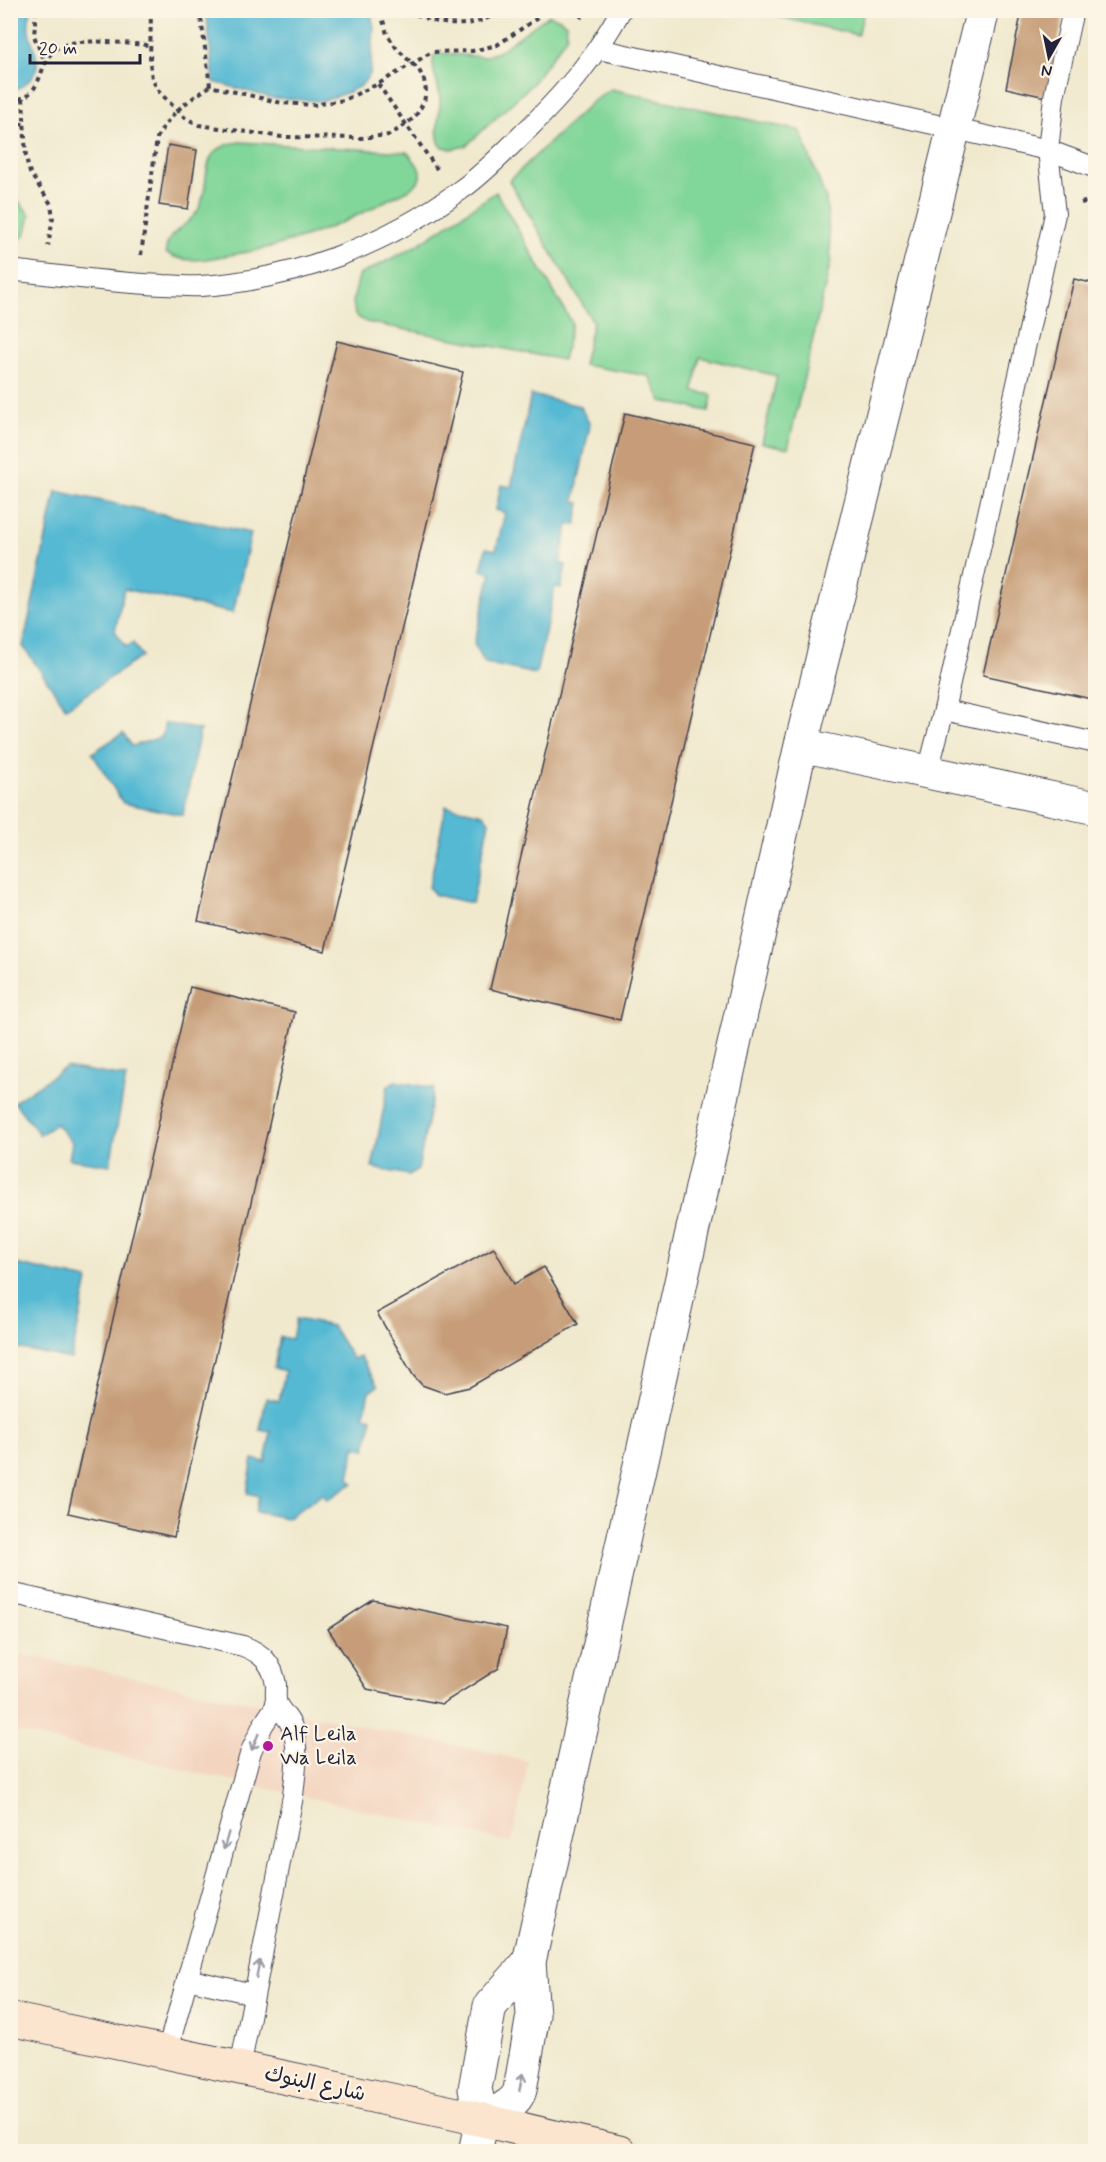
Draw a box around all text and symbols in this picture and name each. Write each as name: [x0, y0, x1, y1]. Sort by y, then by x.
scale bar: [30, 27, 140, 65]
north arrow: [1019, 27, 1079, 87]
text: 20 m: [39, 37, 77, 61]
text: N: [1040, 59, 1054, 82]
place label: Alf Leila Wa Leila: [280, 1720, 357, 1772]
one-way arrow: [249, 1733, 260, 1751]
marker: Alf Leila Wa Leila: [261, 1739, 275, 1753]
one-way arrow: [220, 1831, 232, 1850]
one-way arrow: [253, 1960, 264, 1980]
street label: شارع البنوك: [262, 2060, 368, 2108]
one-way arrow: [516, 2072, 527, 2092]

